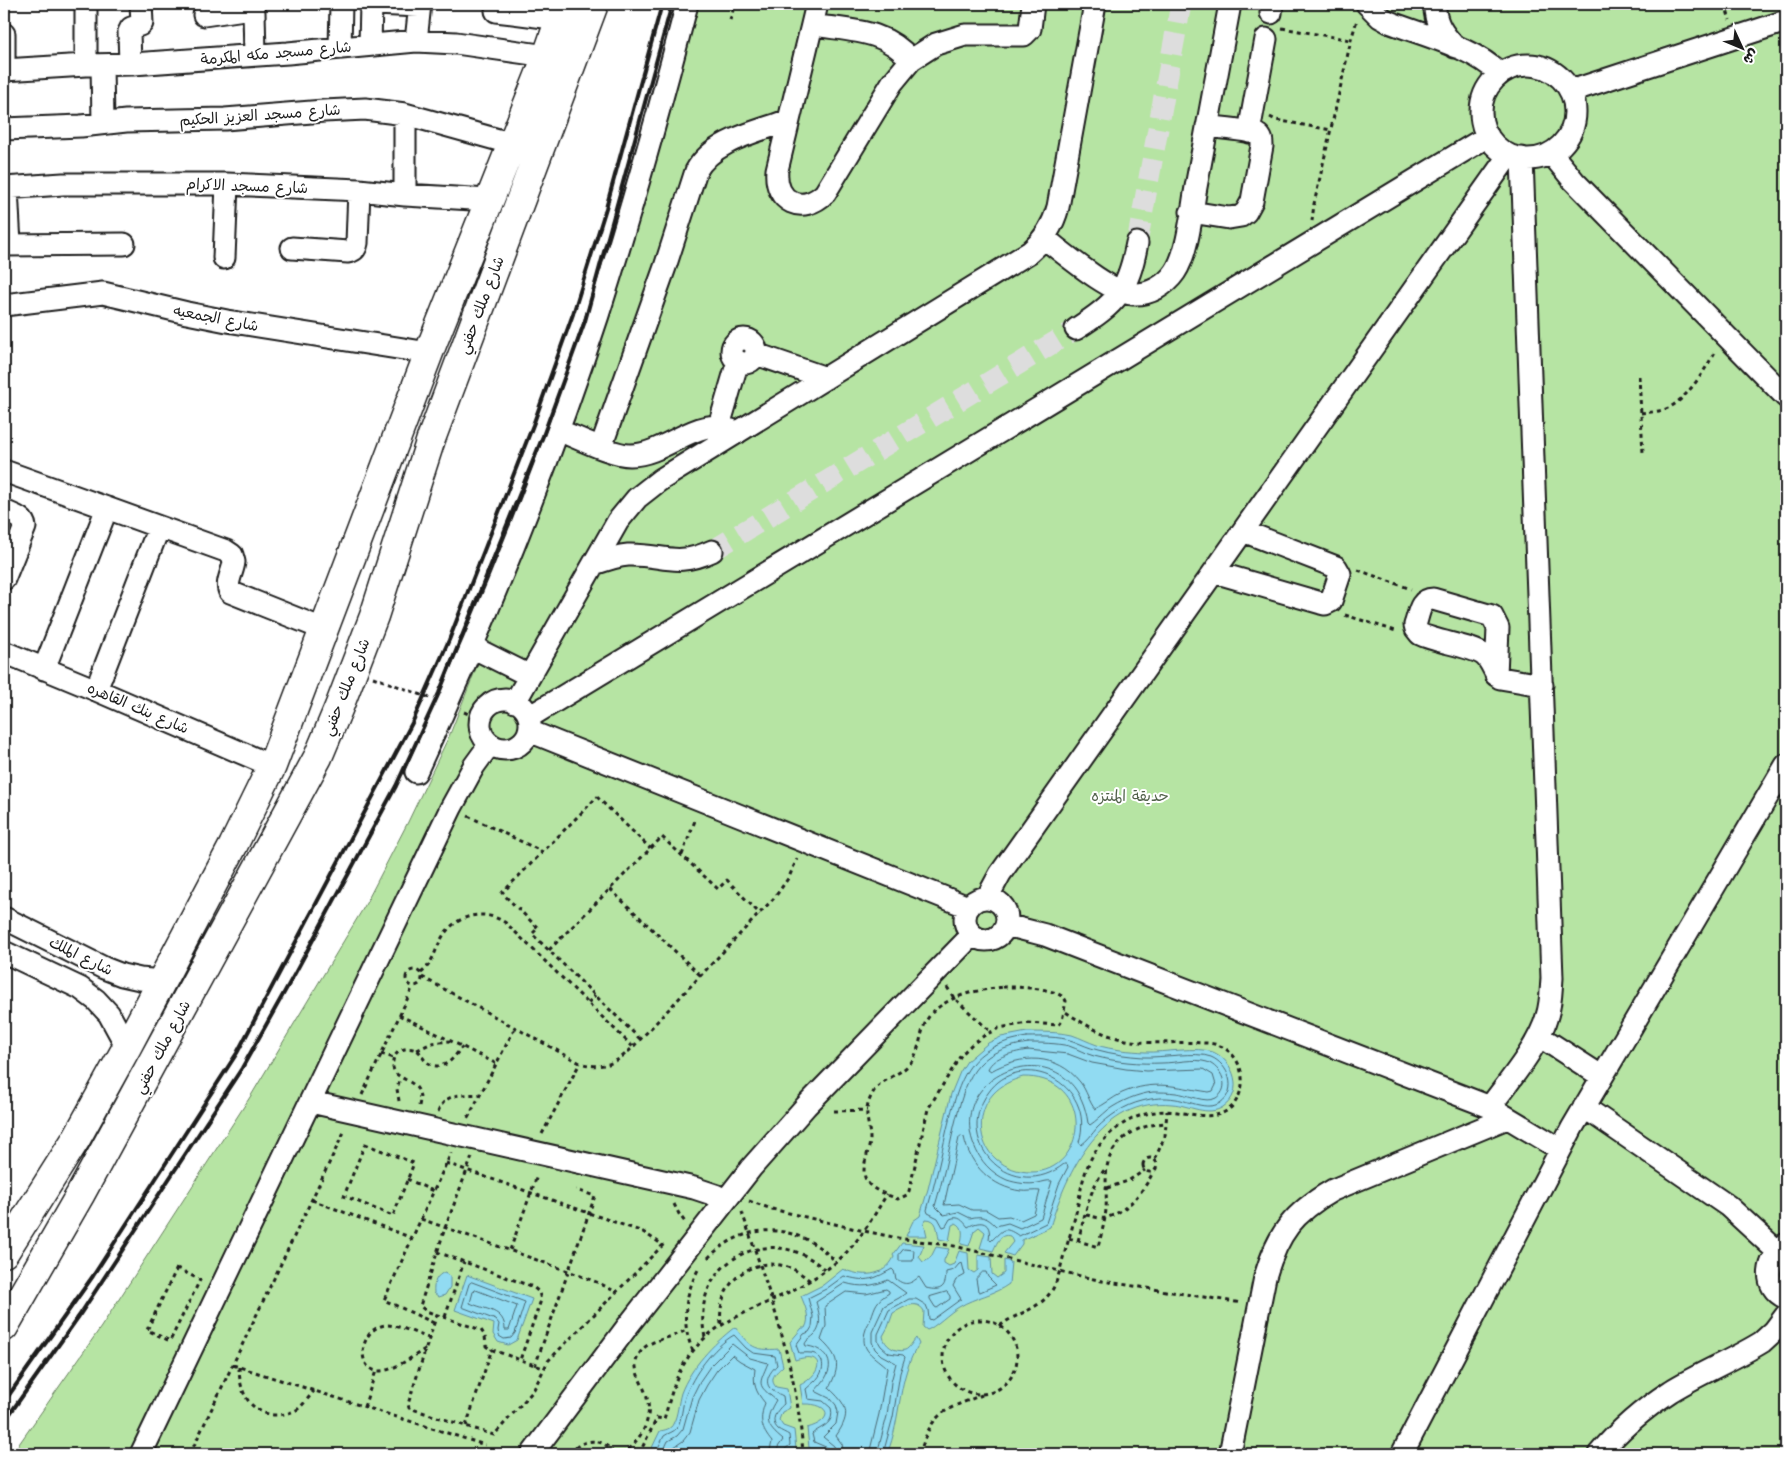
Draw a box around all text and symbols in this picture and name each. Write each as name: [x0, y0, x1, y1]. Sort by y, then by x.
north arrow: [1718, 22, 1768, 72]
street label: شارع مسجد مكه المكرمة: [200, 36, 352, 71]
text: ش: [1738, 44, 1763, 69]
street label: شارع مسجد العزيز الحكيم: [179, 99, 341, 133]
street label: شارع مسجد الاكرام: [186, 174, 308, 200]
street label: شارع ملك حفني: [453, 253, 512, 358]
street label: شارع الجمعيه: [172, 300, 260, 337]
street label: شارع ملك حفني: [317, 635, 377, 740]
street label: شارع بنك القاهره: [84, 678, 192, 739]
park label: حديقة المنتزه: [1091, 786, 1169, 807]
street label: شارع الملك: [45, 932, 116, 981]
street label: شارع ملك حفني: [129, 997, 198, 1099]

